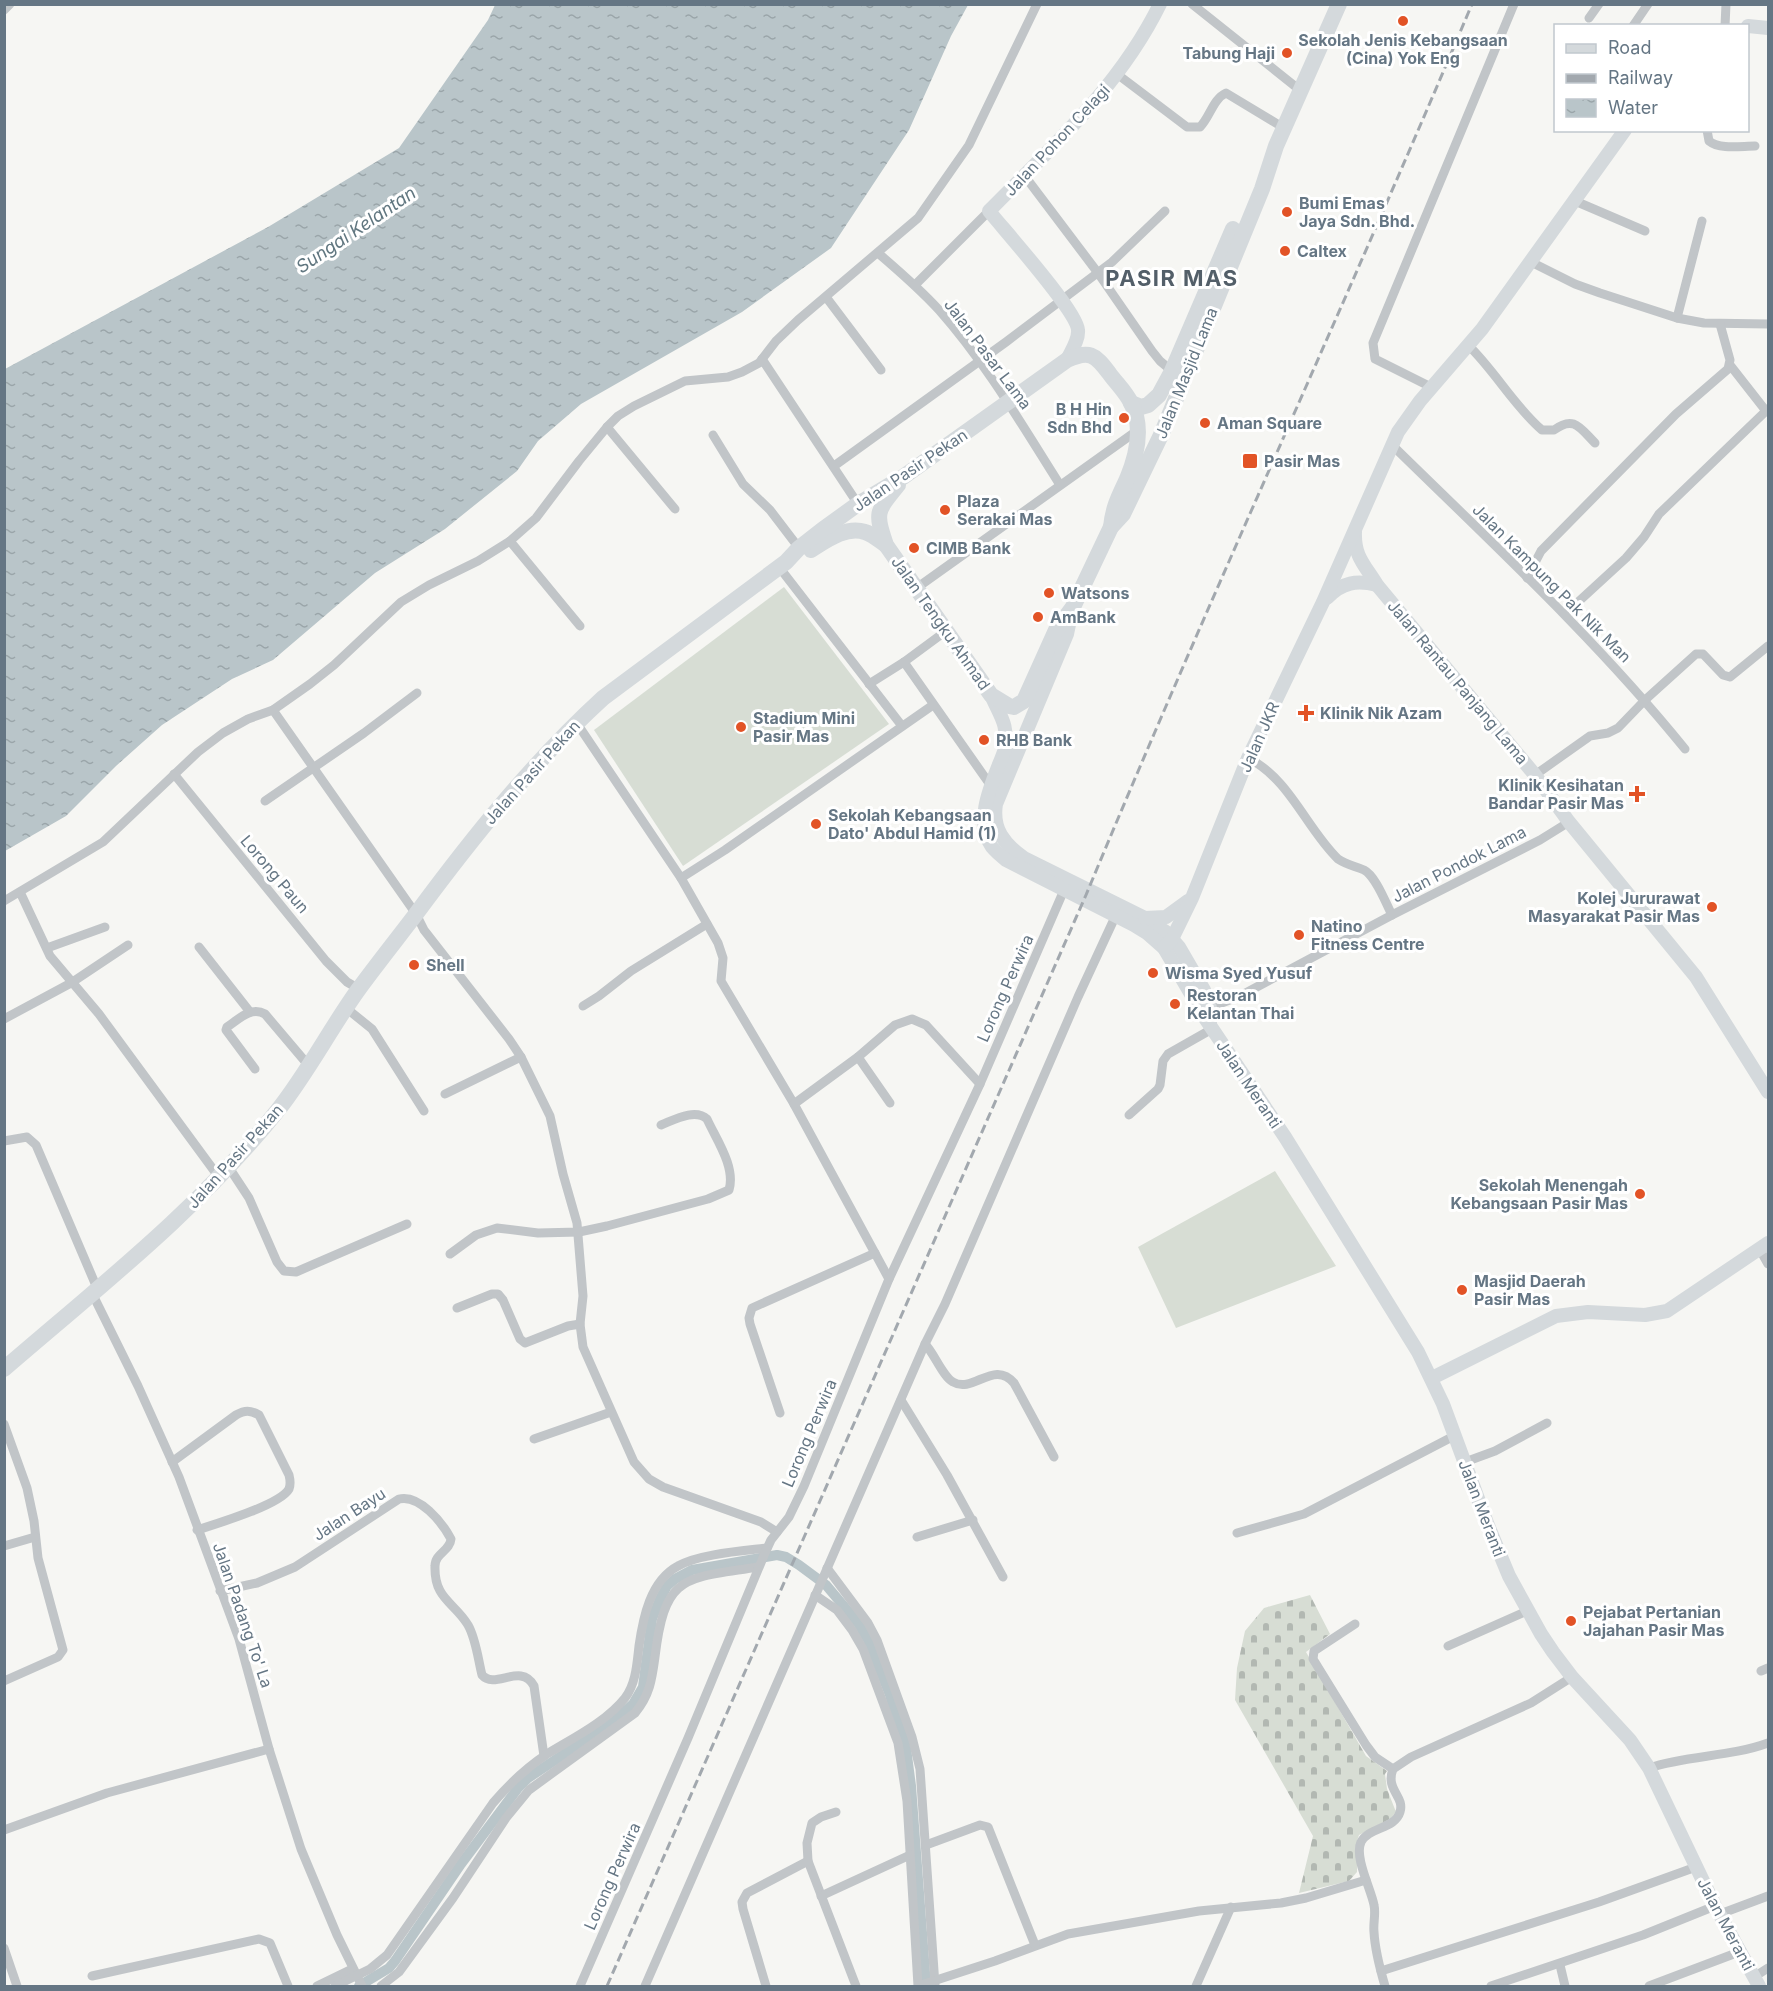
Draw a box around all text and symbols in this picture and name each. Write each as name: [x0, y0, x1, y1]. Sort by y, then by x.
marker: Sekolah Jenis Kebangsaan (Cina) Yok Eng: [1396, 14, 1410, 28]
legend: [1554, 24, 1749, 132]
place label: Sekolah Jenis Kebangsaan (Cina) Yok Eng: [1298, 30, 1508, 68]
text: Road: [1608, 37, 1651, 58]
place label: Tabung Haji: [1182, 43, 1275, 63]
marker: Tabung Haji: [1280, 46, 1294, 60]
text: Railway: [1608, 67, 1673, 88]
street label: Jalan Pohon Celagi: [1000, 80, 1114, 200]
text: Water: [1608, 97, 1658, 118]
water label: Sungai Kelantan: [292, 182, 419, 277]
place label: Bumi Emas Jaya Sdn. Bhd.: [1299, 193, 1415, 231]
marker: Bumi Emas Jaya Sdn. Bhd.: [1280, 205, 1294, 219]
place label: Caltex: [1297, 241, 1347, 261]
marker: Caltex: [1278, 244, 1292, 258]
district label: PASIR MAS: [1105, 265, 1239, 291]
street label: Jalan Pasar Lama: [940, 295, 1036, 413]
street label: Jalan Masjid Lama: [1151, 304, 1221, 442]
place label: B H Hin Sdn Bhd: [1047, 399, 1112, 437]
marker: B H Hin Sdn Bhd: [1117, 411, 1131, 425]
place label: Aman Square: [1217, 413, 1322, 433]
marker: Aman Square: [1198, 416, 1212, 430]
street label: Jalan Pasir Pekan: [849, 424, 971, 516]
place label: Pasir Mas: [1264, 451, 1340, 471]
marker: Pasir Mas: [1241, 452, 1259, 470]
place label: Plaza Serakai Mas: [957, 491, 1052, 529]
street label: Jalan Kampung Pak Nik Man: [1468, 499, 1636, 667]
marker: Plaza Serakai Mas: [938, 503, 952, 517]
place label: CIMB Bank: [926, 538, 1011, 558]
marker: CIMB Bank: [907, 541, 921, 555]
street label: Jalan Tengku Ahmad: [887, 552, 995, 694]
place label: Watsons: [1061, 583, 1129, 603]
marker: Watsons: [1042, 586, 1056, 600]
street label: Jalan Rantau Panjang Lama: [1383, 596, 1533, 768]
place label: AmBank: [1050, 607, 1116, 627]
marker: AmBank: [1031, 610, 1045, 624]
street label: Jalan JKR: [1235, 699, 1283, 775]
place label: Klinik Nik Azam: [1320, 703, 1442, 723]
marker: Klinik Nik Azam: [1297, 704, 1315, 722]
place label: Stadium Mini Pasir Mas: [753, 708, 855, 746]
street label: Jalan Pasir Pekan: [480, 716, 584, 828]
marker: Stadium Mini Pasir Mas: [734, 720, 748, 734]
place label: RHB Bank: [996, 730, 1073, 750]
marker: RHB Bank: [977, 733, 991, 747]
place label: Klinik Kesihatan Bandar Pasir Mas: [1488, 775, 1624, 813]
marker: Klinik Kesihatan Bandar Pasir Mas: [1628, 785, 1646, 803]
place label: Sekolah Kebangsaan Dato' Abdul Hamid (1): [828, 805, 996, 843]
marker: Sekolah Kebangsaan Dato' Abdul Hamid (1): [809, 817, 823, 831]
street label: Jalan Pondok Lama: [1389, 822, 1529, 906]
street label: Lorong Paun: [237, 831, 313, 917]
place label: Kolej Jururawat Masyarakat Pasir Mas: [1528, 888, 1700, 926]
marker: Kolej Jururawat Masyarakat Pasir Mas: [1705, 900, 1719, 914]
place label: Natino Fitness Centre: [1311, 916, 1425, 954]
marker: Natino Fitness Centre: [1292, 928, 1306, 942]
street label: Lorong Perwira: [972, 931, 1038, 1045]
place label: Shell: [426, 955, 465, 975]
marker: Shell: [407, 958, 421, 972]
place label: Wisma Syed Yusuf: [1165, 963, 1313, 983]
marker: Wisma Syed Yusuf: [1146, 966, 1160, 980]
place label: Restoran Kelantan Thai: [1187, 985, 1294, 1023]
marker: Restoran Kelantan Thai: [1168, 997, 1182, 1011]
street label: Jalan Meranti: [1212, 1036, 1286, 1132]
street label: Jalan Pasir Pekan: [183, 1100, 287, 1212]
place label: Sekolah Menengah Kebangsaan Pasir Mas: [1450, 1175, 1628, 1213]
marker: Sekolah Menengah Kebangsaan Pasir Mas: [1633, 1187, 1647, 1201]
place label: Masjid Daerah Pasir Mas: [1474, 1271, 1586, 1309]
marker: Masjid Daerah Pasir Mas: [1455, 1283, 1469, 1297]
street label: Lorong Perwira: [777, 1376, 841, 1490]
street label: Jalan Meranti: [1454, 1457, 1510, 1559]
street label: Jalan Bayu: [309, 1483, 389, 1545]
street label: Jalan Padang To' La: [209, 1540, 277, 1690]
place label: Pejabat Pertanian Jajahan Pasir Mas: [1583, 1602, 1725, 1640]
marker: Pejabat Pertanian Jajahan Pasir Mas: [1564, 1614, 1578, 1628]
street label: Lorong Perwira: [579, 1819, 645, 1933]
street label: Jalan Meranti: [1693, 1874, 1759, 1974]

